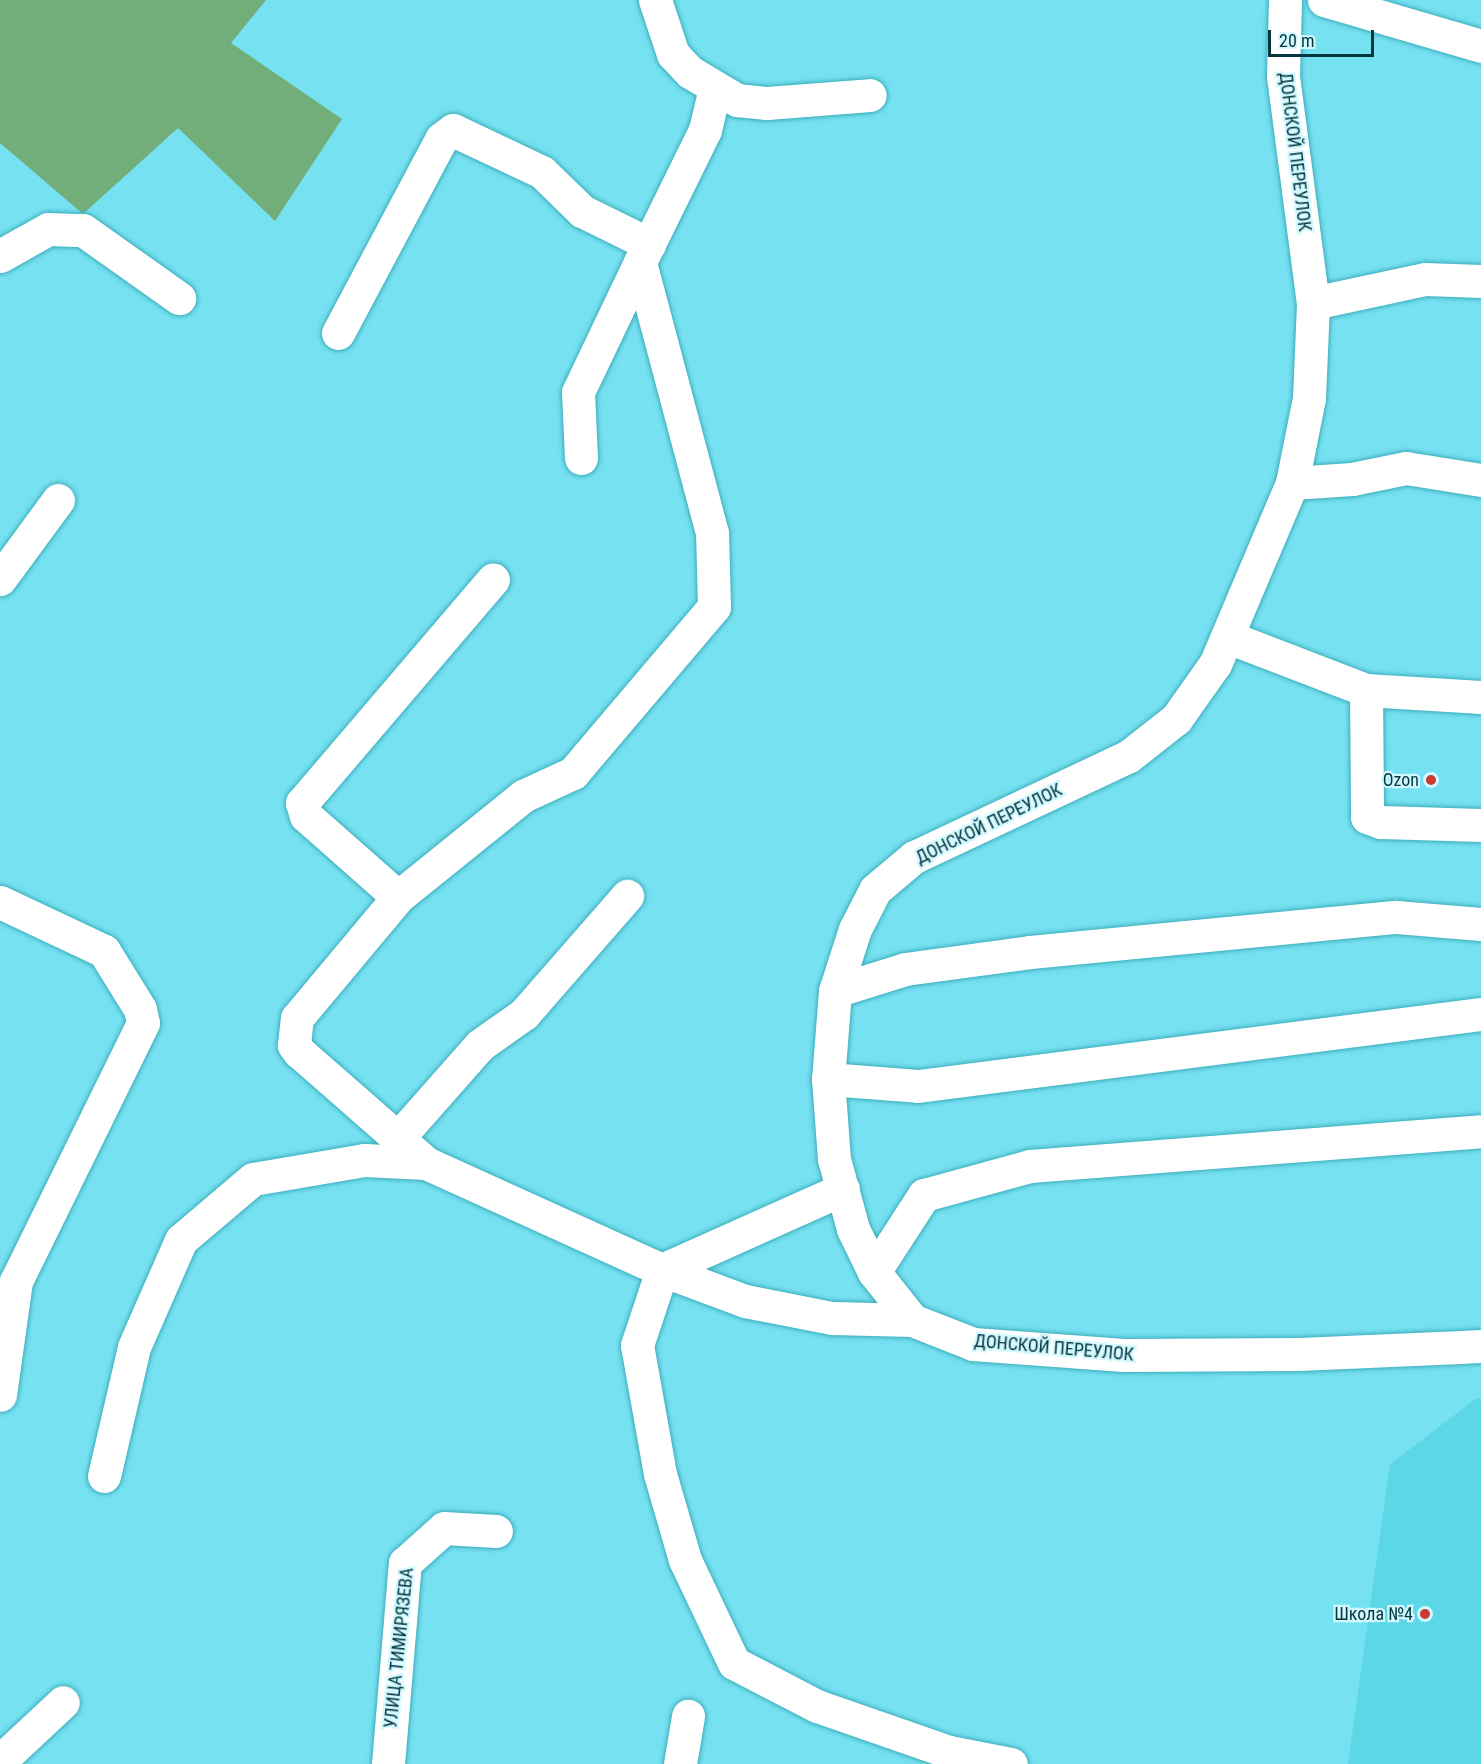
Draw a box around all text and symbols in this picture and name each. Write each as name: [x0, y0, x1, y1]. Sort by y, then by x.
scale bar: [1271, 18, 1378, 56]
text: 20 m: [1279, 30, 1314, 51]
street label: ДОНСКОЙ ПЕРЕУЛОК: [1275, 71, 1315, 233]
place label: Ozon: [1383, 769, 1419, 791]
marker: Ozon: [1424, 773, 1438, 787]
street label: ДОНСКОЙ ПЕРЕУЛОК: [912, 779, 1066, 869]
street label: ДОНСКОЙ ПЕРЕУЛОК: [973, 1330, 1135, 1366]
street label: УЛИЦА ТИМИРЯЗЕВА: [380, 1566, 418, 1730]
place label: Школа №4: [1334, 1603, 1413, 1625]
marker: Школа №4: [1418, 1607, 1432, 1621]

